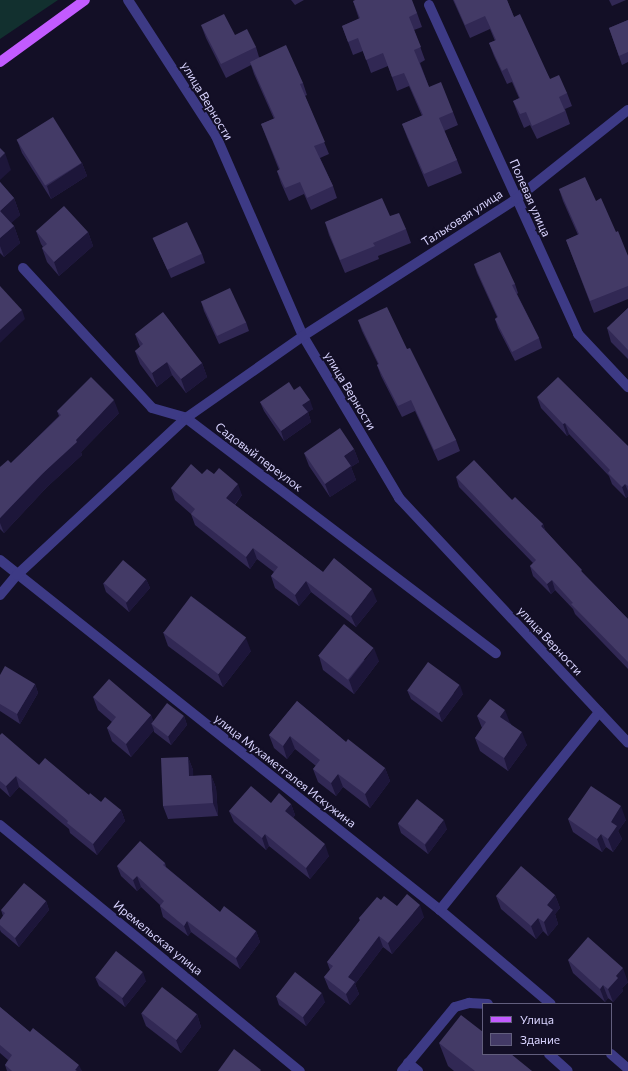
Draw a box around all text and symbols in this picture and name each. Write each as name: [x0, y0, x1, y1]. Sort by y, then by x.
street label: улица Верности: [178, 59, 236, 143]
street label: Полевая улица: [506, 157, 554, 239]
street label: Тальковая улица: [419, 187, 505, 249]
street label: улица Верности: [321, 349, 379, 433]
street label: Садовый переулок: [213, 419, 305, 495]
street label: улица Верности: [514, 604, 586, 678]
street label: улица Мухаметгалея Искужина: [211, 711, 359, 831]
street label: Иремельская улица: [111, 898, 205, 978]
legend: [482, 1003, 612, 1055]
text: Улица: [520, 1012, 554, 1026]
text: Здание: [520, 1032, 560, 1046]

